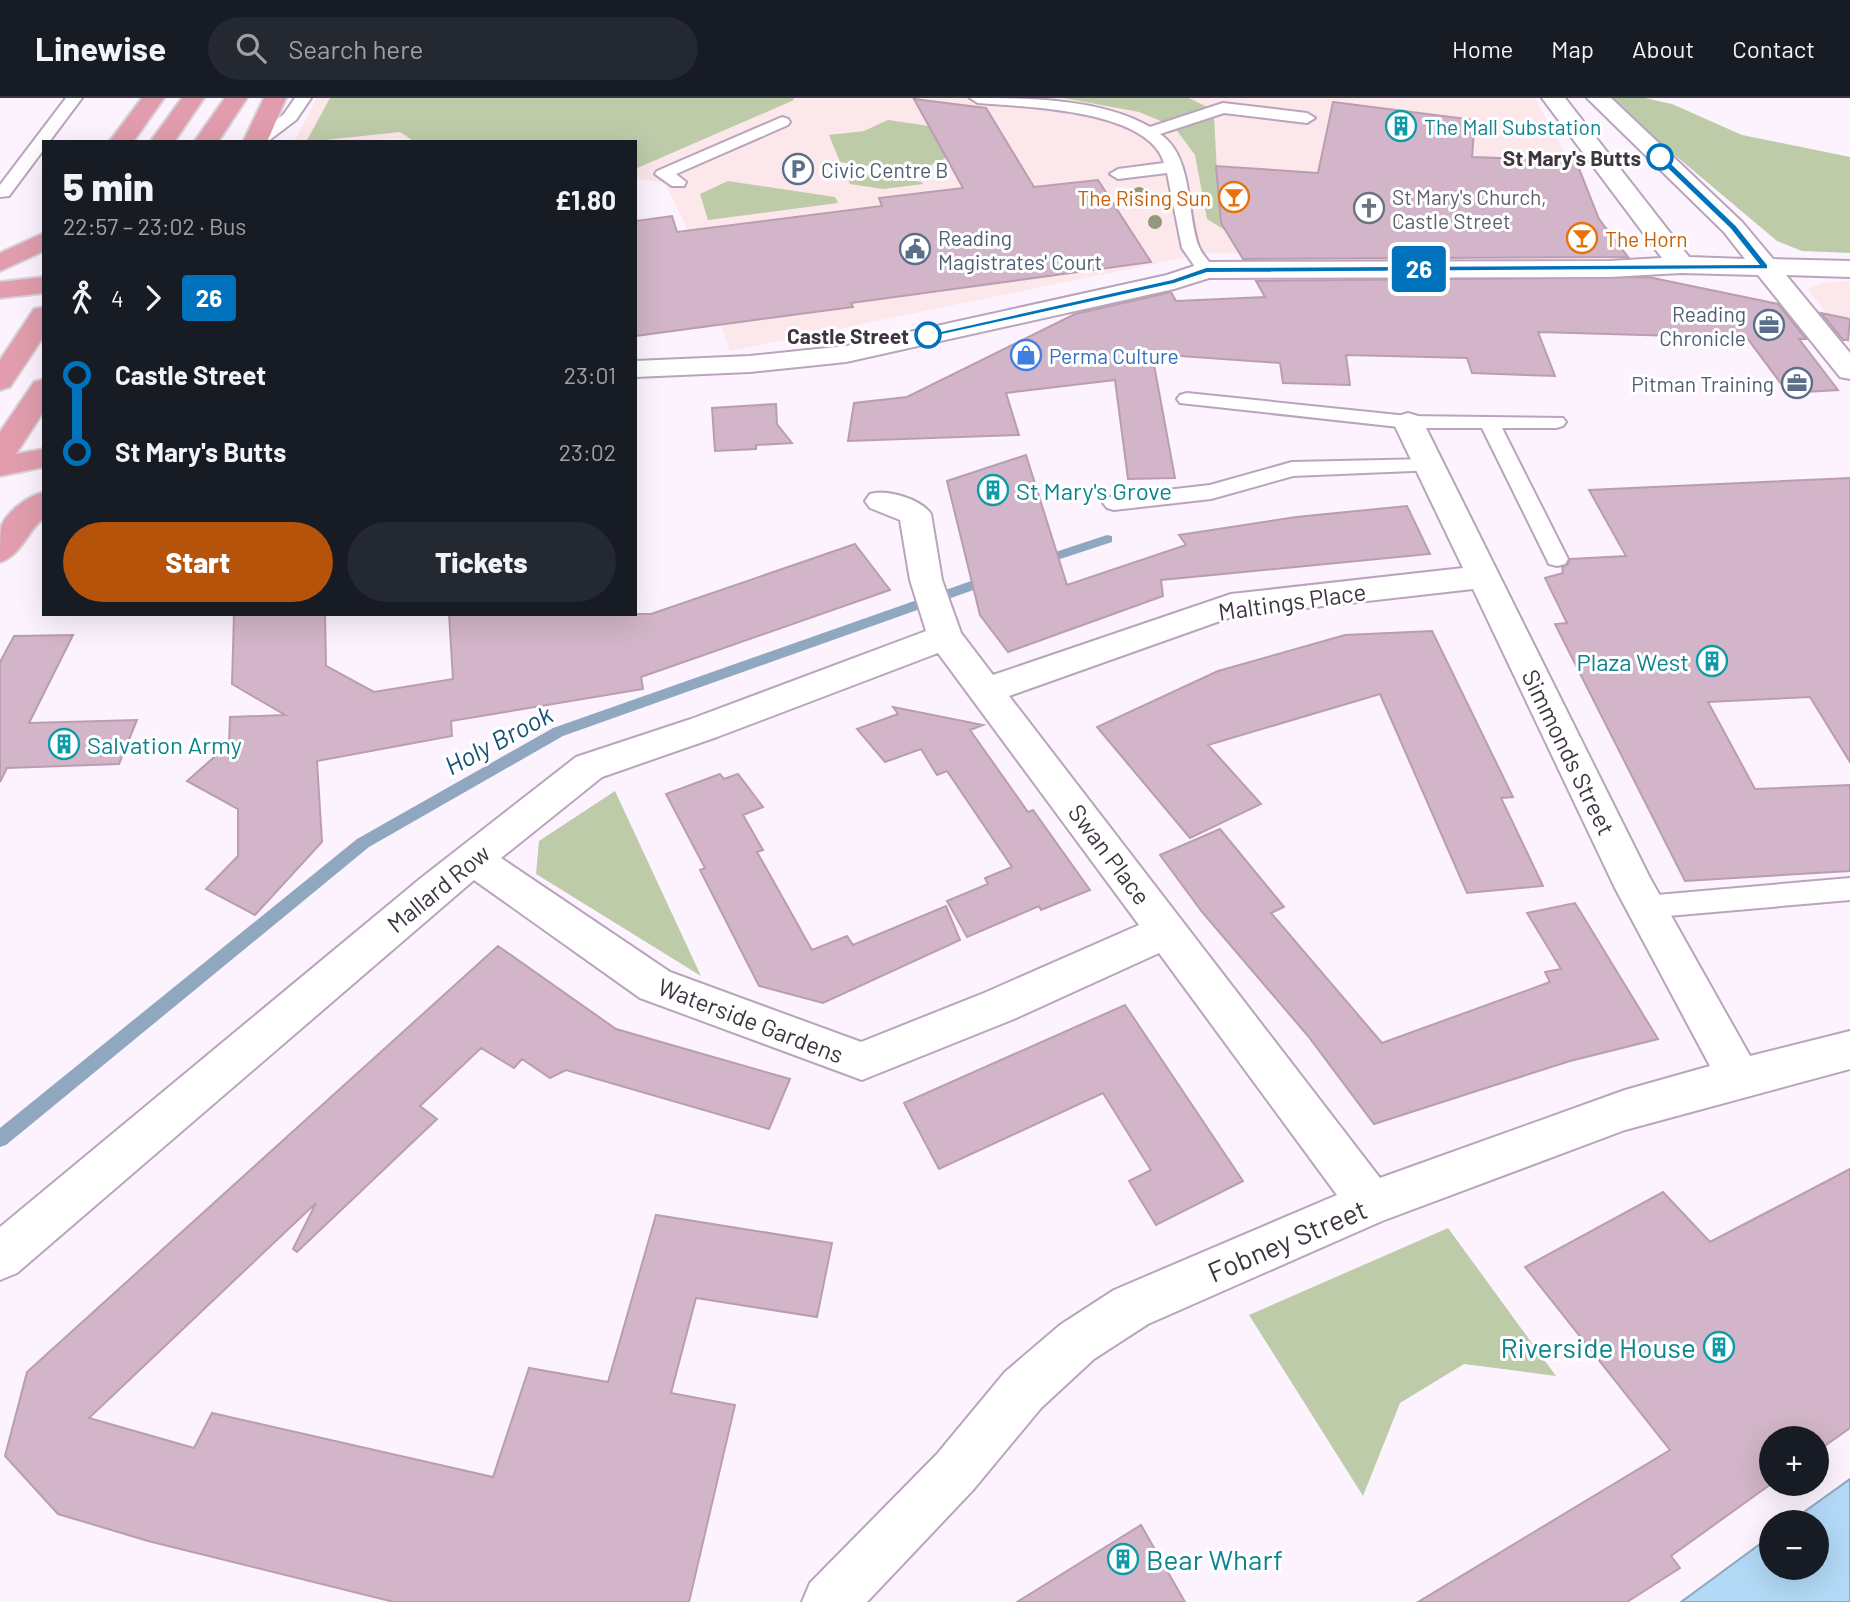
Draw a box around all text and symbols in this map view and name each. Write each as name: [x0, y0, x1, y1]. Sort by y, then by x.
search box: [208, 17, 698, 80]
text: Linewise: [35, 28, 166, 68]
icon: search: [232, 29, 270, 67]
text: Search here: [288, 33, 423, 64]
text: Home: [1452, 34, 1513, 63]
text: Map: [1551, 34, 1594, 63]
text: About: [1632, 34, 1694, 63]
text: Contact: [1732, 34, 1815, 63]
building icon: The Mall Substation: [1384, 109, 1418, 143]
place label: The Mall Substation: [1424, 114, 1601, 139]
marker: St Mary's Butts: [1647, 144, 1673, 170]
place label: St Mary's Butts: [1503, 145, 1641, 170]
parking icon: Civic Centre B: [781, 152, 815, 186]
place label: Civic Centre B: [821, 157, 949, 182]
text: 5 min: [63, 163, 154, 209]
bar icon: The Rising Sun: [1217, 180, 1251, 214]
text: £1.80: [555, 184, 616, 215]
place label: St Mary's Church, Castle Street: [1392, 184, 1546, 233]
place label: The Rising Sun: [1077, 185, 1211, 210]
church icon: St Mary's Church, Castle Street: [1352, 191, 1386, 225]
text: 22:57 – 23:02 · Bus: [63, 212, 246, 240]
bar icon: The Horn: [1565, 221, 1599, 255]
place label: Reading Magistrates' Court: [938, 225, 1102, 274]
place label: The Horn: [1605, 226, 1688, 251]
public building icon: Reading Magistrates' Court: [898, 232, 932, 266]
line badge: 26: [1388, 246, 1450, 292]
text: 26: [1406, 254, 1432, 283]
icon: walk: [63, 279, 101, 317]
icon: forward: [134, 279, 172, 317]
text: 26: [196, 283, 222, 312]
text: 4: [111, 284, 124, 312]
place label: Reading Chronicle: [1659, 301, 1746, 350]
office icon: Reading Chronicle: [1752, 308, 1786, 342]
marker: Castle Street: [915, 322, 941, 348]
place label: Castle Street: [787, 323, 909, 348]
shop icon: Perma Culture: [1009, 338, 1043, 372]
place label: Perma Culture: [1049, 343, 1179, 368]
text: Castle Street: [115, 359, 266, 390]
text: 23:01: [564, 361, 616, 389]
office icon: Pitman Training: [1780, 366, 1814, 400]
place label: Pitman Training: [1631, 371, 1774, 396]
text: St Mary's Butts: [115, 436, 286, 467]
text: 23:02: [559, 438, 616, 466]
building icon: St Mary's Grove: [976, 473, 1010, 507]
place label: St Mary's Grove: [1016, 476, 1172, 505]
button: Start: [63, 522, 333, 602]
button: Tickets: [347, 522, 616, 602]
street label: Maltings Place: [1216, 576, 1368, 626]
building icon: Plaza West: [1695, 644, 1729, 678]
place label: Plaza West: [1577, 647, 1689, 676]
street label: Simmonds Street: [1516, 665, 1622, 839]
water label: Holy Brook: [439, 698, 558, 780]
building icon: Salvation Army: [47, 727, 81, 761]
place label: Salvation Army: [87, 730, 242, 759]
street label: Swan Place: [1063, 798, 1157, 910]
street label: Mallard Row: [381, 838, 495, 938]
street label: Waterside Gardens: [654, 971, 848, 1069]
street label: Fobney Street: [1202, 1191, 1372, 1289]
place label: Riverside House: [1500, 1330, 1696, 1364]
building icon: Riverside House: [1702, 1330, 1736, 1364]
map controls: [1759, 1426, 1829, 1580]
button: +: [1759, 1426, 1829, 1496]
button: −: [1759, 1510, 1829, 1580]
building icon: Bear Wharf: [1106, 1542, 1140, 1576]
place label: Bear Wharf: [1146, 1542, 1283, 1576]

